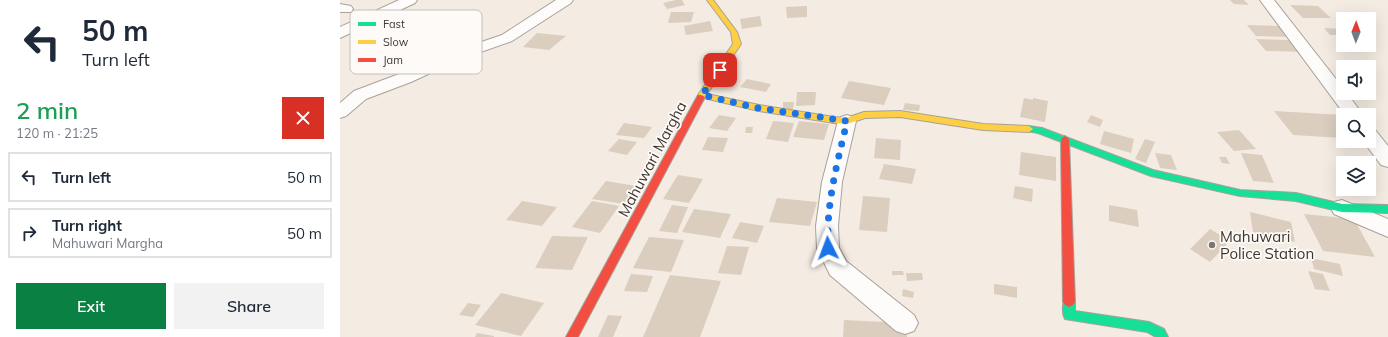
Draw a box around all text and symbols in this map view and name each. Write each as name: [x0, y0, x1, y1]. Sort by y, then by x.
legend: [350, 10, 482, 74]
north arrow: [1336, 12, 1376, 52]
map controls: [1336, 12, 1376, 196]
text: 50 m: [82, 13, 148, 48]
icon: left: [16, 16, 68, 68]
text: Fast: [383, 17, 405, 31]
text: Slow: [383, 35, 409, 49]
text: Turn left: [82, 48, 150, 71]
text: Jam: [383, 53, 403, 67]
pin: [703, 53, 737, 87]
icon: arrive: [709, 59, 731, 81]
button: sound: [1336, 60, 1376, 100]
text: 2 min: [16, 95, 78, 125]
button: close: [282, 97, 324, 139]
street label: Mahuwari Margha: [614, 98, 690, 220]
button: search: [1336, 108, 1376, 148]
text: 120 m · 21:25: [16, 125, 98, 141]
button: layers: [1336, 156, 1376, 196]
icon: left: [18, 166, 40, 188]
text: Turn left: [52, 168, 111, 187]
text: 50 m: [287, 168, 322, 187]
text: Turn right: [52, 216, 122, 235]
icon: right: [18, 222, 40, 244]
text: 50 m: [287, 224, 322, 243]
position arrow: [807, 227, 849, 269]
place label: Mahuwari Police Station: [1220, 227, 1314, 263]
text: Mahuwari Margha: [52, 235, 163, 251]
marker: Mahuwari Police Station: [1207, 240, 1217, 250]
button: Exit: [16, 283, 166, 329]
button: Share: [174, 283, 324, 329]

